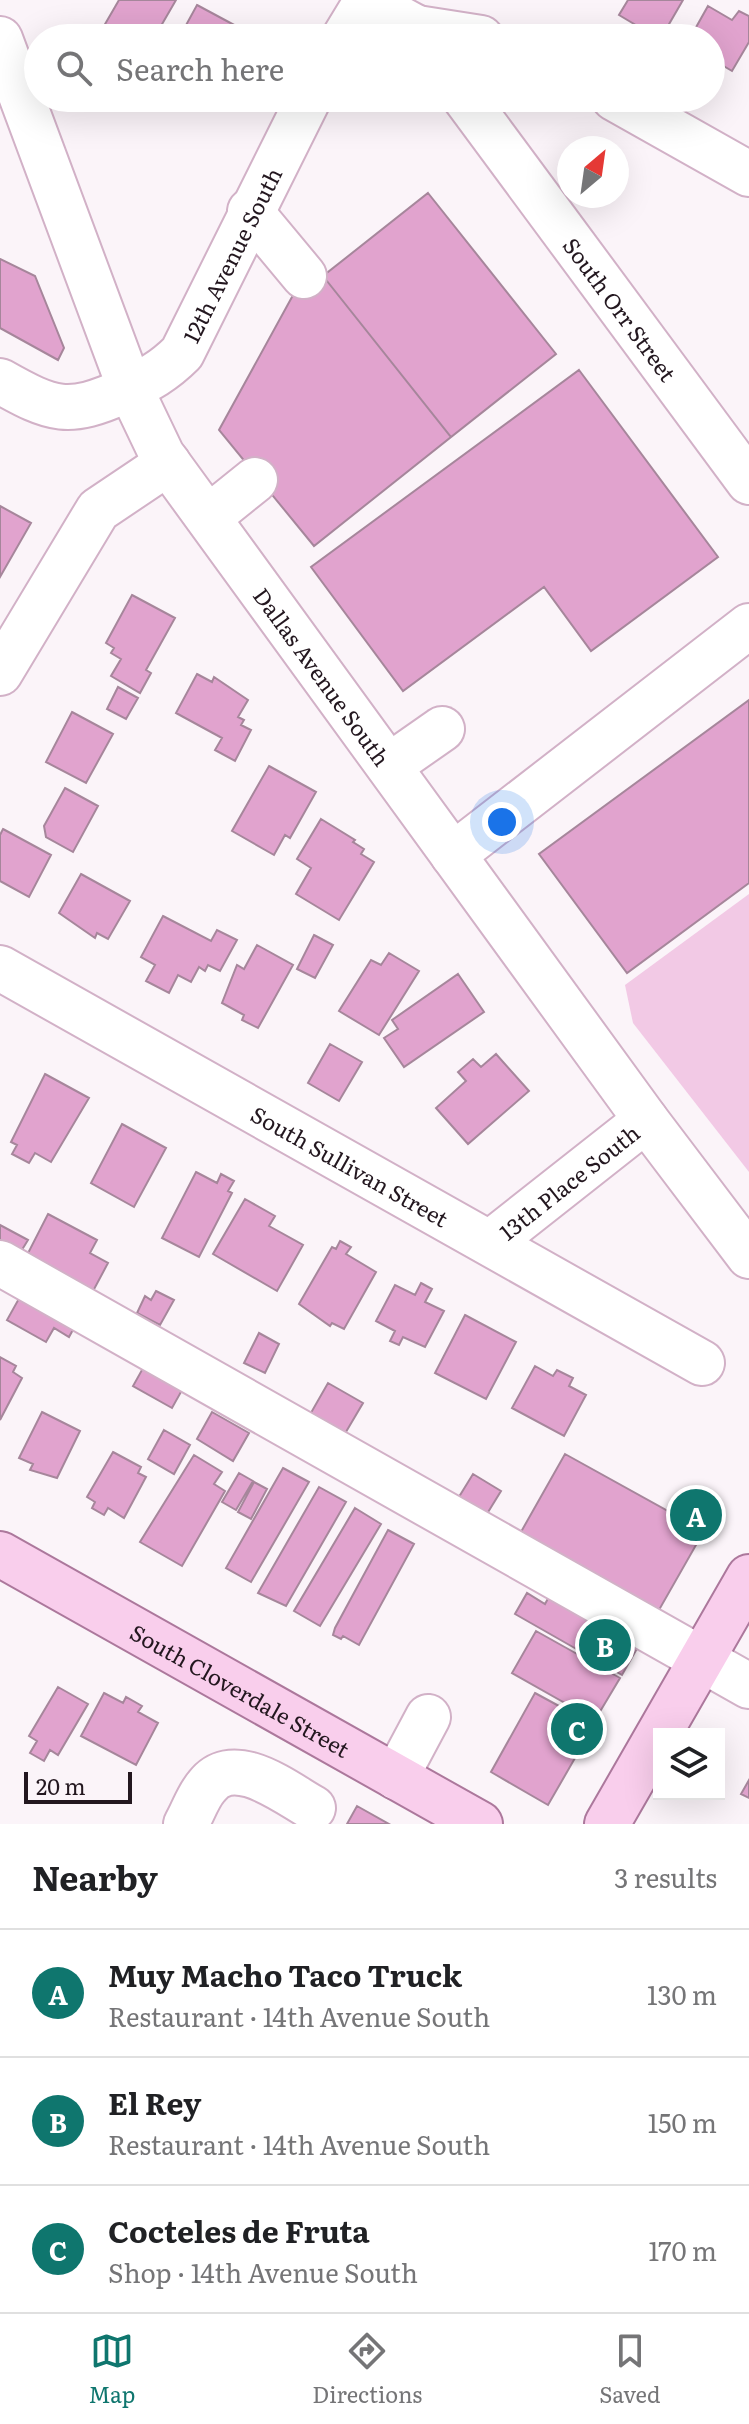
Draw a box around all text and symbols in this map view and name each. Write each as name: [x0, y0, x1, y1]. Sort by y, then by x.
search box: [24, 24, 725, 112]
icon: search: [52, 46, 96, 90]
text: Search here: [116, 46, 284, 90]
north arrow: [557, 136, 629, 208]
street label: 12th Avenue South: [173, 161, 289, 348]
street label: South Orr Street: [556, 230, 685, 388]
street label: Dallas Avenue South: [247, 580, 399, 772]
your location: [482, 802, 522, 842]
street label: South Sullivan Street: [246, 1096, 455, 1234]
street label: 13th Place South: [491, 1115, 646, 1247]
pin: A: [670, 1485, 722, 1545]
street label: South Cloverdale Street: [125, 1614, 356, 1764]
pin: B: [579, 1615, 631, 1675]
pin: C: [551, 1699, 603, 1759]
map controls: [653, 1728, 725, 1800]
button: layers: [653, 1728, 725, 1800]
scale bar: [24, 1768, 132, 1804]
text: 20 m: [36, 1769, 86, 1802]
text: Nearby: [32, 1851, 158, 1901]
text: 3 results: [614, 1857, 717, 1896]
text: Muy Macho Taco Truck: [108, 1952, 462, 1996]
text: A: [48, 1974, 68, 2013]
text: 130 m: [647, 1974, 717, 2013]
text: Restaurant · 14th Avenue South: [108, 1996, 490, 2035]
text: El Rey: [108, 2080, 201, 2124]
text: B: [49, 2102, 67, 2141]
text: 150 m: [648, 2102, 717, 2141]
text: Restaurant · 14th Avenue South: [108, 2124, 490, 2163]
text: Cocteles de Fruta: [108, 2208, 370, 2252]
text: C: [49, 2230, 67, 2269]
text: 170 m: [649, 2230, 717, 2269]
text: Shop · 14th Avenue South: [108, 2252, 418, 2291]
tab: Map: [88, 2329, 135, 2410]
tab: Directions: [312, 2329, 422, 2410]
tab: Saved: [599, 2329, 661, 2410]

